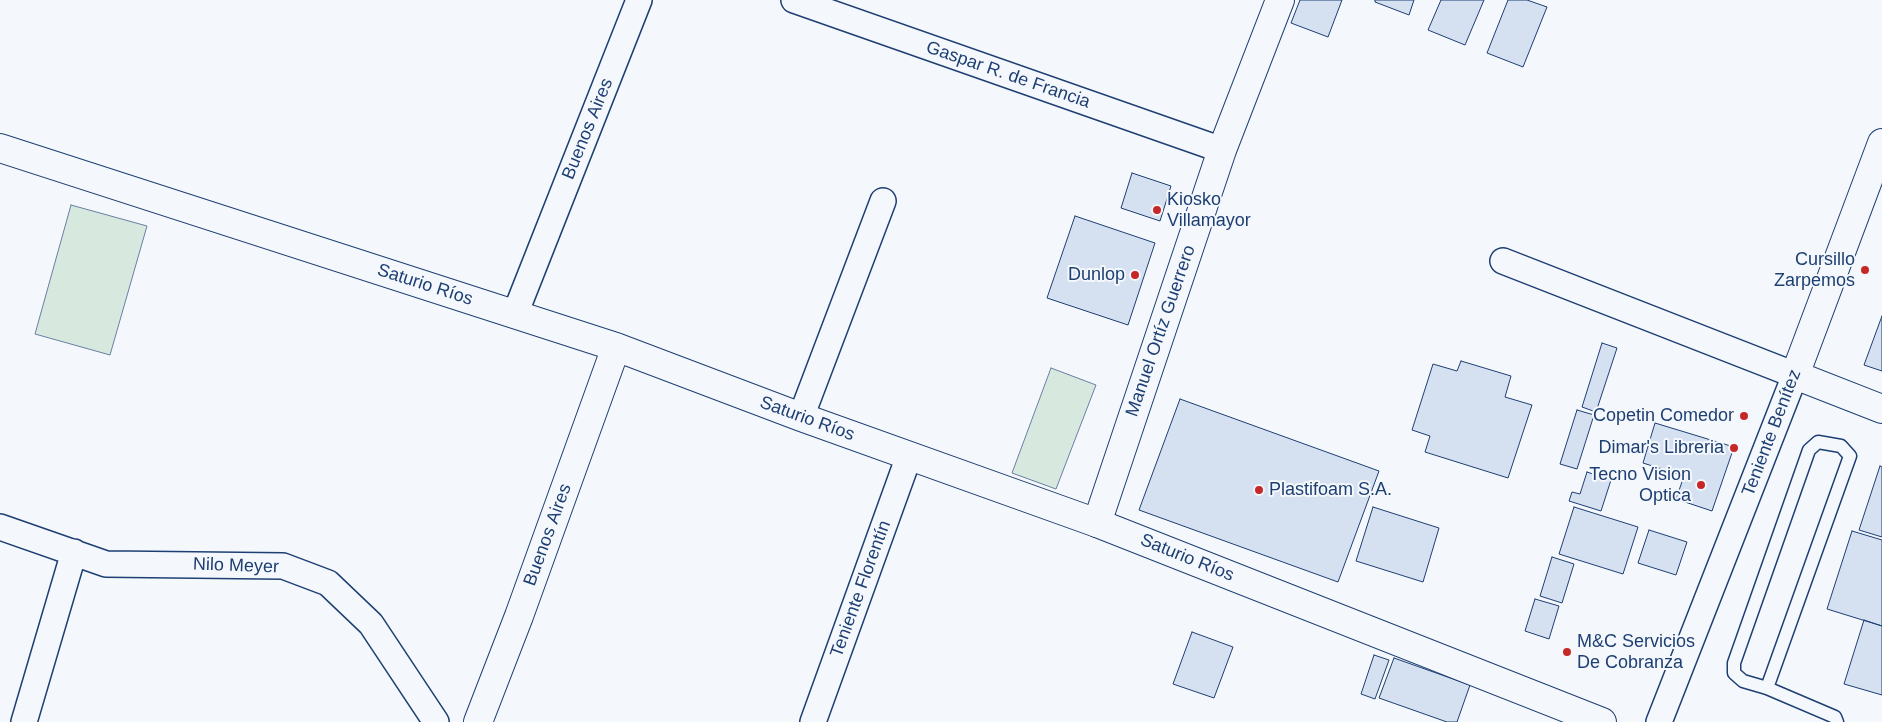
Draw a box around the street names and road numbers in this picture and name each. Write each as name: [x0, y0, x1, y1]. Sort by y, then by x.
street label: Gaspar R. de Francia: [923, 37, 1093, 113]
street label: Buenos Aires: [558, 75, 618, 183]
street label: Manuel Ortíz Guerrero: [1121, 242, 1201, 420]
street label: Saturio Ríos: [375, 259, 475, 311]
street label: Teniente Benítez: [1738, 367, 1806, 499]
street label: Saturio Ríos: [757, 392, 857, 446]
street label: Buenos Aires: [520, 481, 576, 589]
street label: Teniente Florentín: [826, 518, 896, 660]
street label: Saturio Ríos: [1137, 529, 1237, 587]
street label: Nilo Meyer: [193, 554, 279, 578]

